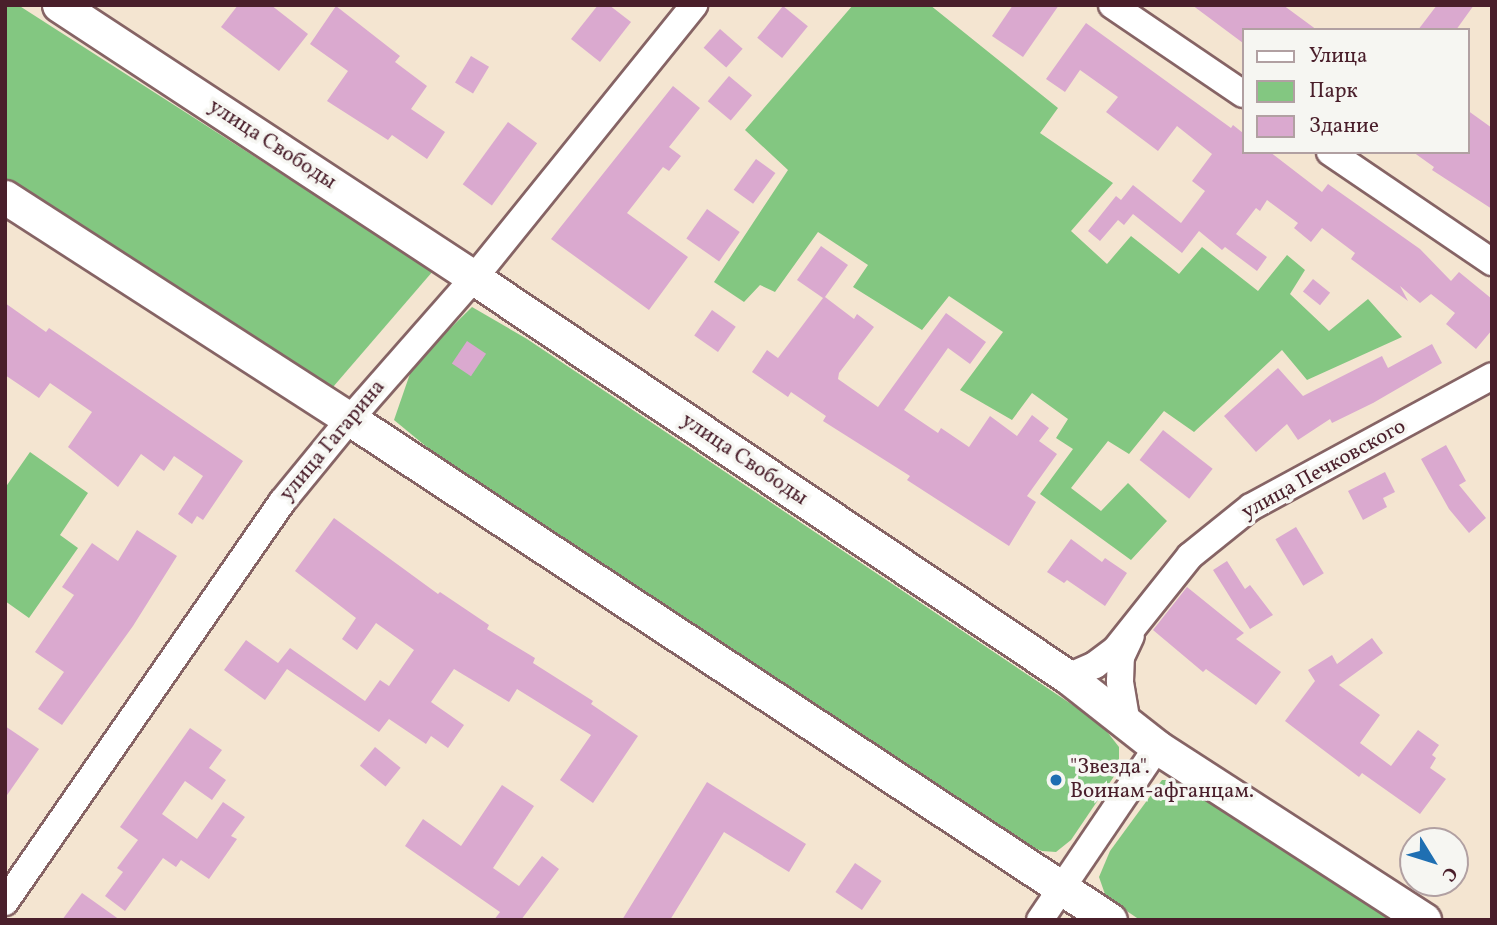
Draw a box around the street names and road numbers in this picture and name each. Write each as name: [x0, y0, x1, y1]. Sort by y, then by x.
street label: улица Свободы: [203, 94, 341, 196]
street label: улица Гагарина: [275, 375, 391, 507]
street label: улица Свободы: [676, 408, 812, 512]
street label: улица Печковского: [1238, 414, 1410, 526]

